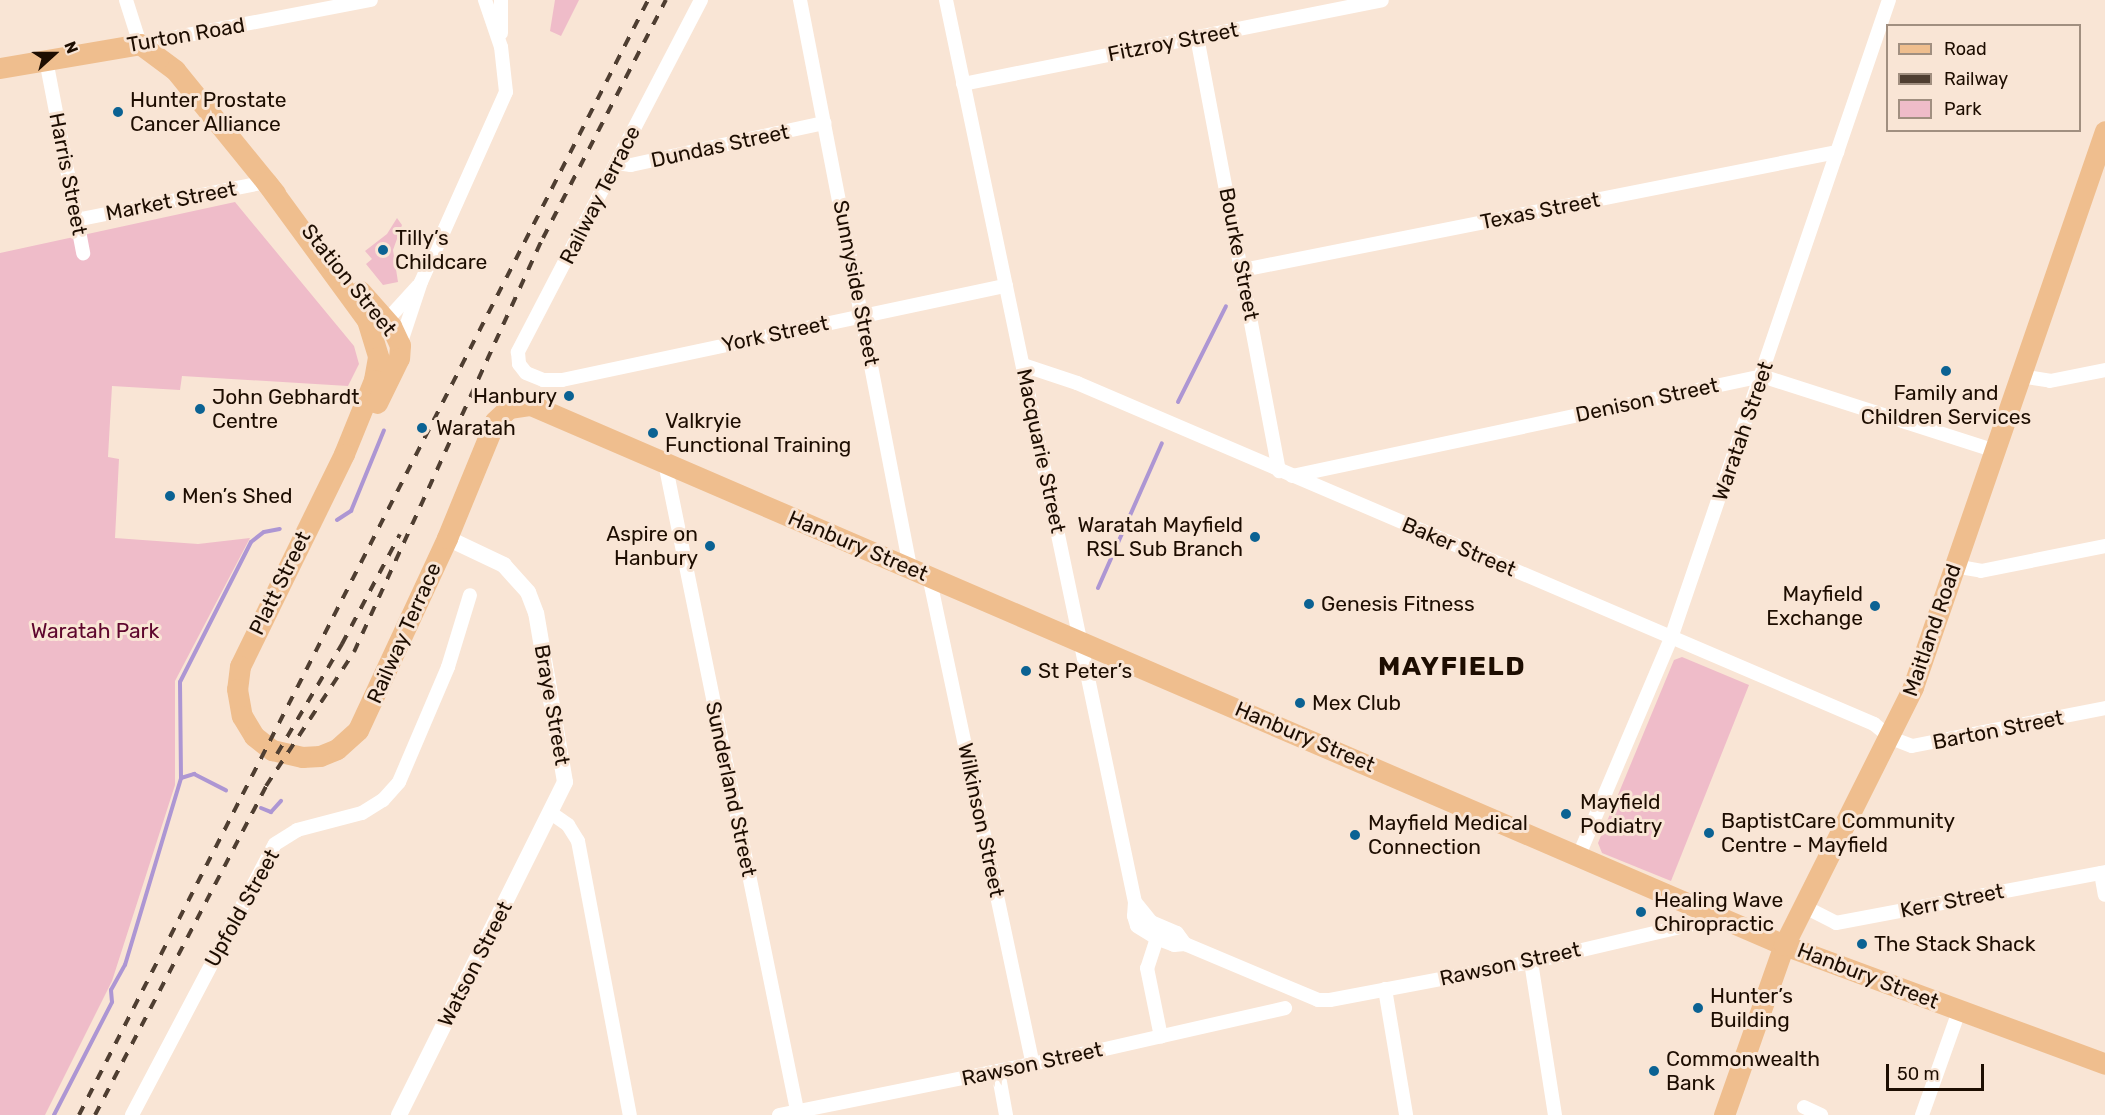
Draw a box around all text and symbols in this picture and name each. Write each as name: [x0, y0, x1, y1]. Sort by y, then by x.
street label: Turton Road: [125, 12, 247, 58]
street label: Fitzroy Street: [1105, 17, 1241, 67]
north arrow: [24, 24, 84, 84]
legend: [1886, 24, 2081, 132]
text: Road: [1944, 38, 1987, 60]
text: N: [60, 39, 82, 56]
text: Railway: [1944, 68, 2008, 90]
place label: Hunter Prostate Cancer Alliance: [130, 87, 287, 137]
text: Park: [1944, 98, 1981, 120]
marker: Hunter Prostate Cancer Alliance: [111, 105, 125, 119]
street label: Harris Street: [44, 111, 92, 237]
street label: Dundas Street: [649, 119, 791, 173]
street label: Railway Terrace: [554, 121, 646, 269]
street label: Market Street: [104, 176, 238, 226]
street label: Bourke Street: [1214, 186, 1264, 322]
street label: Texas Street: [1478, 187, 1602, 235]
street label: Sunnyside Street: [828, 198, 884, 368]
street label: Station Street: [296, 219, 402, 341]
place label: Tilly’s Childcare: [395, 225, 487, 275]
marker: Tilly’s Childcare: [376, 243, 390, 257]
street label: York Street: [719, 310, 831, 358]
street label: Waratah Street: [1707, 358, 1779, 504]
marker: Family and Children Services: [1939, 364, 1953, 378]
street label: Macquarie Street: [1011, 367, 1071, 535]
street label: Denison Street: [1573, 373, 1721, 427]
place label: Family and Children Services: [1861, 380, 2031, 430]
place label: Hanbury: [473, 383, 557, 409]
place label: John Gebhardt Centre: [212, 384, 359, 434]
marker: Hanbury: [562, 389, 576, 403]
marker: John Gebhardt Centre: [193, 402, 207, 416]
place label: Valkryie Functional Training: [665, 408, 852, 458]
place label: Waratah: [436, 415, 516, 441]
marker: Waratah: [413, 419, 431, 437]
marker: Valkryie Functional Training: [646, 426, 660, 440]
place label: Men’s Shed: [182, 483, 292, 509]
marker: Men’s Shed: [163, 489, 177, 503]
street label: Hanbury Street: [784, 505, 932, 587]
place label: Waratah Mayfield RSL Sub Branch: [1078, 512, 1243, 562]
street label: Baker Street: [1398, 512, 1520, 582]
place label: Aspire on Hanbury: [606, 521, 698, 571]
street label: Platt Street: [244, 527, 316, 639]
marker: Waratah Mayfield RSL Sub Branch: [1248, 530, 1262, 544]
marker: Aspire on Hanbury: [703, 539, 717, 553]
street label: Railway Terrace: [361, 558, 447, 708]
street label: Maitland Road: [1898, 560, 1966, 700]
place label: Mayfield Exchange: [1766, 581, 1863, 631]
place label: Genesis Fitness: [1321, 591, 1475, 617]
marker: Genesis Fitness: [1302, 597, 1316, 611]
marker: Mayfield Exchange: [1868, 599, 1882, 613]
park label: Waratah Park: [31, 618, 159, 644]
street label: Braye Street: [529, 643, 575, 767]
district label: MAYFIELD: [1378, 651, 1526, 683]
place label: St Peter’s: [1038, 658, 1132, 684]
marker: St Peter’s: [1019, 664, 1033, 678]
place label: Mex Club: [1312, 690, 1401, 716]
street label: Hanbury Street: [1231, 696, 1379, 778]
marker: Mex Club: [1293, 696, 1307, 710]
street label: Sunderland Street: [700, 699, 762, 879]
street label: Barton Street: [1931, 705, 2065, 755]
street label: Wilkinson Street: [952, 741, 1010, 899]
place label: Mayfield Podiatry: [1580, 789, 1662, 839]
marker: Mayfield Podiatry: [1557, 805, 1575, 823]
place label: BaptistCare Community Centre - Mayfield: [1721, 808, 1955, 858]
place label: Mayfield Medical Connection: [1368, 810, 1528, 860]
marker: Mayfield Medical Connection: [1346, 826, 1364, 844]
marker: BaptistCare Community Centre - Mayfield: [1702, 826, 1716, 840]
street label: Upfold Street: [199, 845, 285, 971]
street label: Kerr Street: [1898, 879, 2006, 923]
place label: Healing Wave Chiropractic: [1654, 887, 1784, 937]
street label: Watson Street: [433, 897, 517, 1031]
marker: Healing Wave Chiropractic: [1632, 903, 1650, 921]
place label: The Stack Shack: [1874, 931, 2036, 957]
street label: Rawson Street: [1437, 937, 1583, 991]
street label: Hanbury Street: [1794, 937, 1942, 1015]
marker: The Stack Shack: [1855, 937, 1869, 951]
place label: Hunter’s Building: [1710, 983, 1793, 1033]
marker: Hunter’s Building: [1691, 1001, 1705, 1015]
street label: Rawson Street: [959, 1037, 1105, 1091]
place label: Commonwealth Bank: [1666, 1046, 1820, 1096]
scale bar: [1889, 1052, 1986, 1090]
text: 50 m: [1897, 1063, 1940, 1085]
marker: Commonwealth Bank: [1647, 1064, 1661, 1078]

